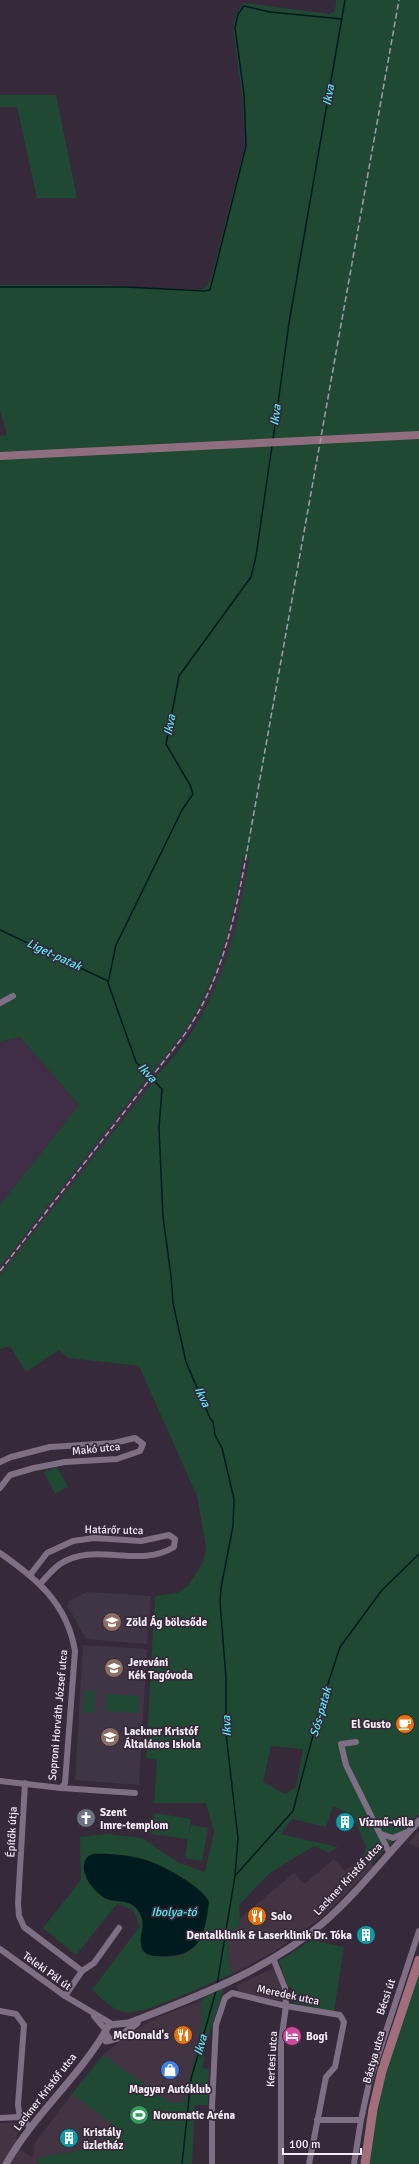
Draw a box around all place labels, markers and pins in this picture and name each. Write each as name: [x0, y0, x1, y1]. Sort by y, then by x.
school or university icon: Zöld Ág bölcsőde: [101, 1611, 123, 1633]
place label: Zöld Ág bölcsőde: [126, 1615, 208, 1629]
place label: Jereváni Kék Tagóvoda: [128, 1656, 193, 1682]
school or university icon: Jereváni Kék Tagóvoda: [103, 1657, 125, 1679]
cafe icon: El Gusto: [394, 1713, 416, 1735]
place label: El Gusto: [351, 1718, 391, 1731]
place label: Lackner Kristóf Általános Iskola: [124, 1725, 201, 1751]
school or university icon: Lackner Kristóf Általános Iskola: [99, 1726, 121, 1748]
place label: Szent Imre-templom: [100, 1806, 169, 1832]
church icon: Szent Imre-templom: [75, 1807, 97, 1829]
building icon: Vízmű-villa: [334, 1811, 356, 1833]
place label: Vízmű-villa: [359, 1816, 414, 1829]
restaurant icon: Solo: [246, 1905, 268, 1927]
place label: Solo: [271, 1910, 292, 1923]
building icon: Dentalklinik & Laserklinik Dr. Tóka: [355, 1924, 377, 1946]
place label: Dentalklinik & Laserklinik Dr. Tóka: [187, 1929, 352, 1942]
restaurant icon: McDonald's: [172, 2024, 194, 2046]
hotel icon: Bogi: [281, 2025, 303, 2047]
place label: McDonald's: [113, 2029, 169, 2042]
place label: Bogi: [306, 2030, 328, 2043]
shop icon: Magyar Autóklub: [159, 2059, 181, 2081]
place label: Magyar Autóklub: [129, 2083, 211, 2096]
sports icon: Novomatic Aréna: [128, 2104, 150, 2126]
place label: Novomatic Aréna: [153, 2109, 235, 2122]
place label: Kristály üzletház: [83, 2126, 124, 2152]
building icon: Kristály üzletház: [58, 2127, 80, 2149]

